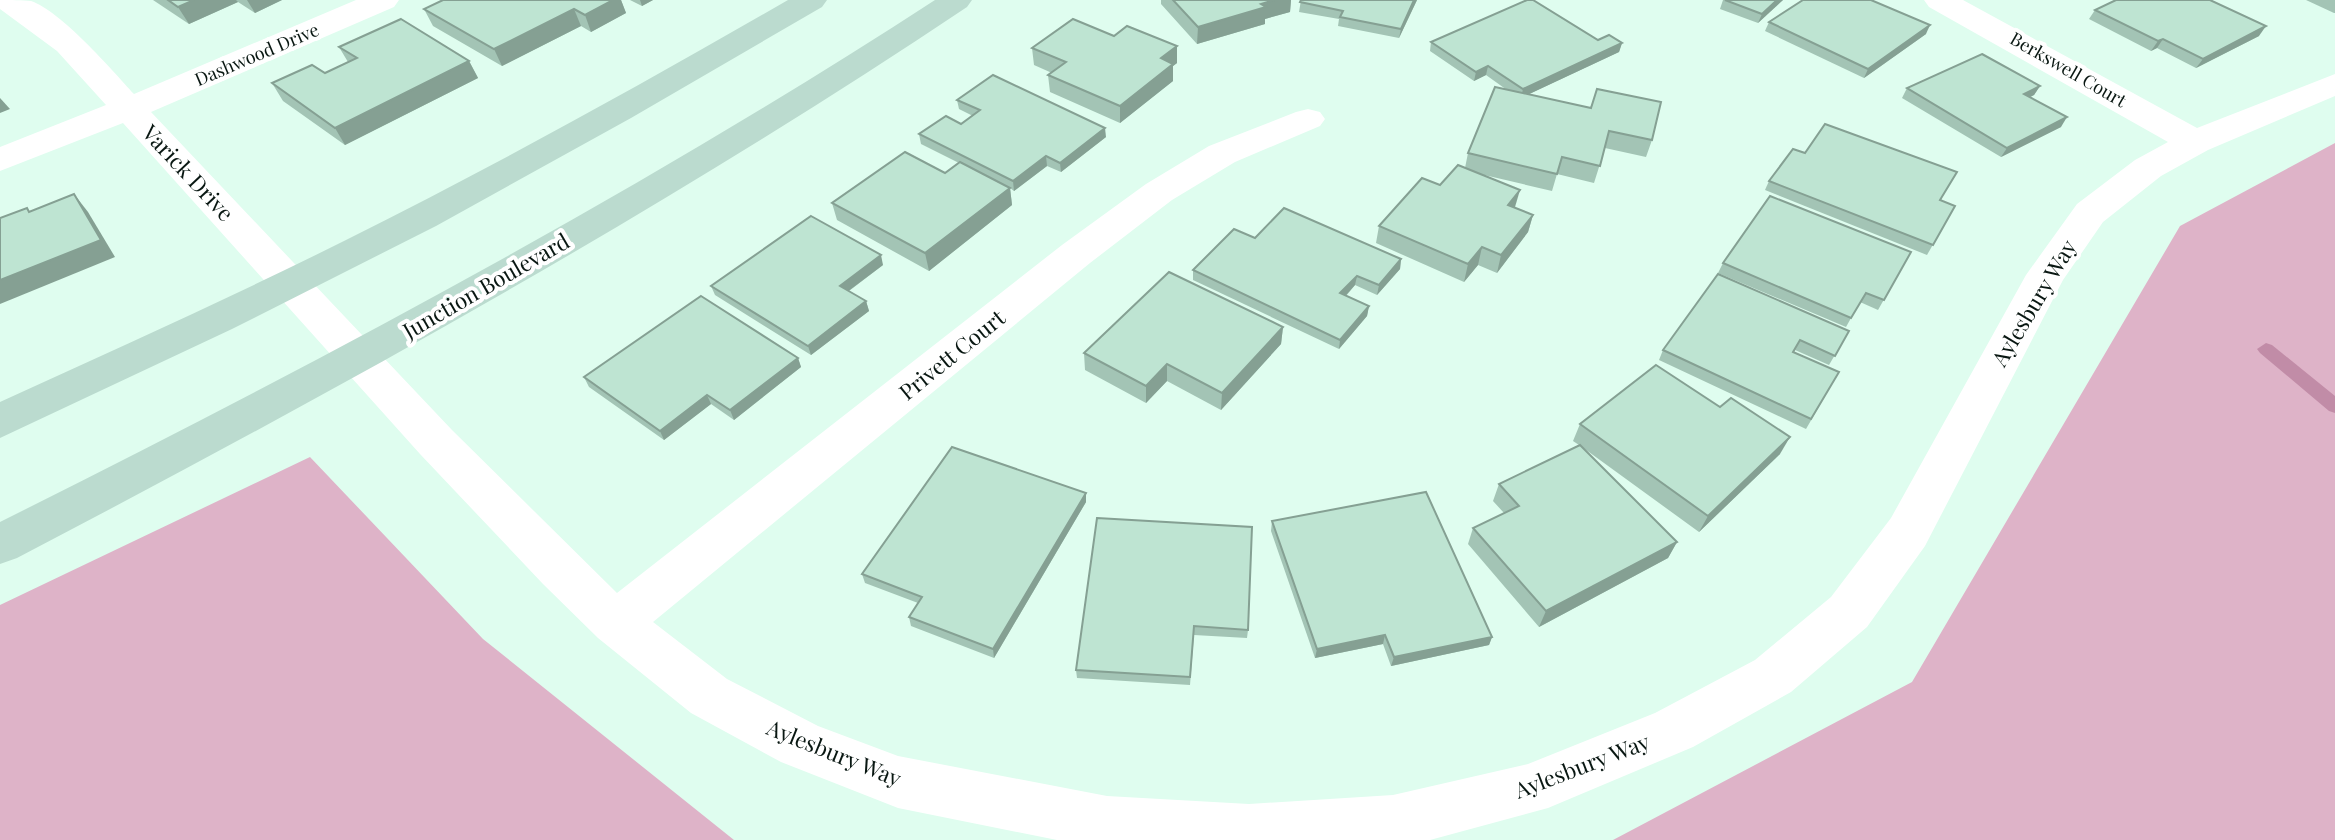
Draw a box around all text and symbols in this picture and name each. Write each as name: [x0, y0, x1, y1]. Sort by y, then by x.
street label: Dashwood Drive: [191, 17, 322, 91]
street label: Berkswell Court: [2006, 26, 2132, 112]
street label: Varick Drive: [136, 117, 241, 227]
street label: Junction Boulevard: [396, 225, 574, 346]
street label: Aylesbury Way: [1983, 234, 2083, 372]
street label: Privett Court: [892, 301, 1012, 406]
street label: Aylesbury Way: [762, 711, 906, 793]
street label: Aylesbury Way: [1509, 726, 1653, 805]

